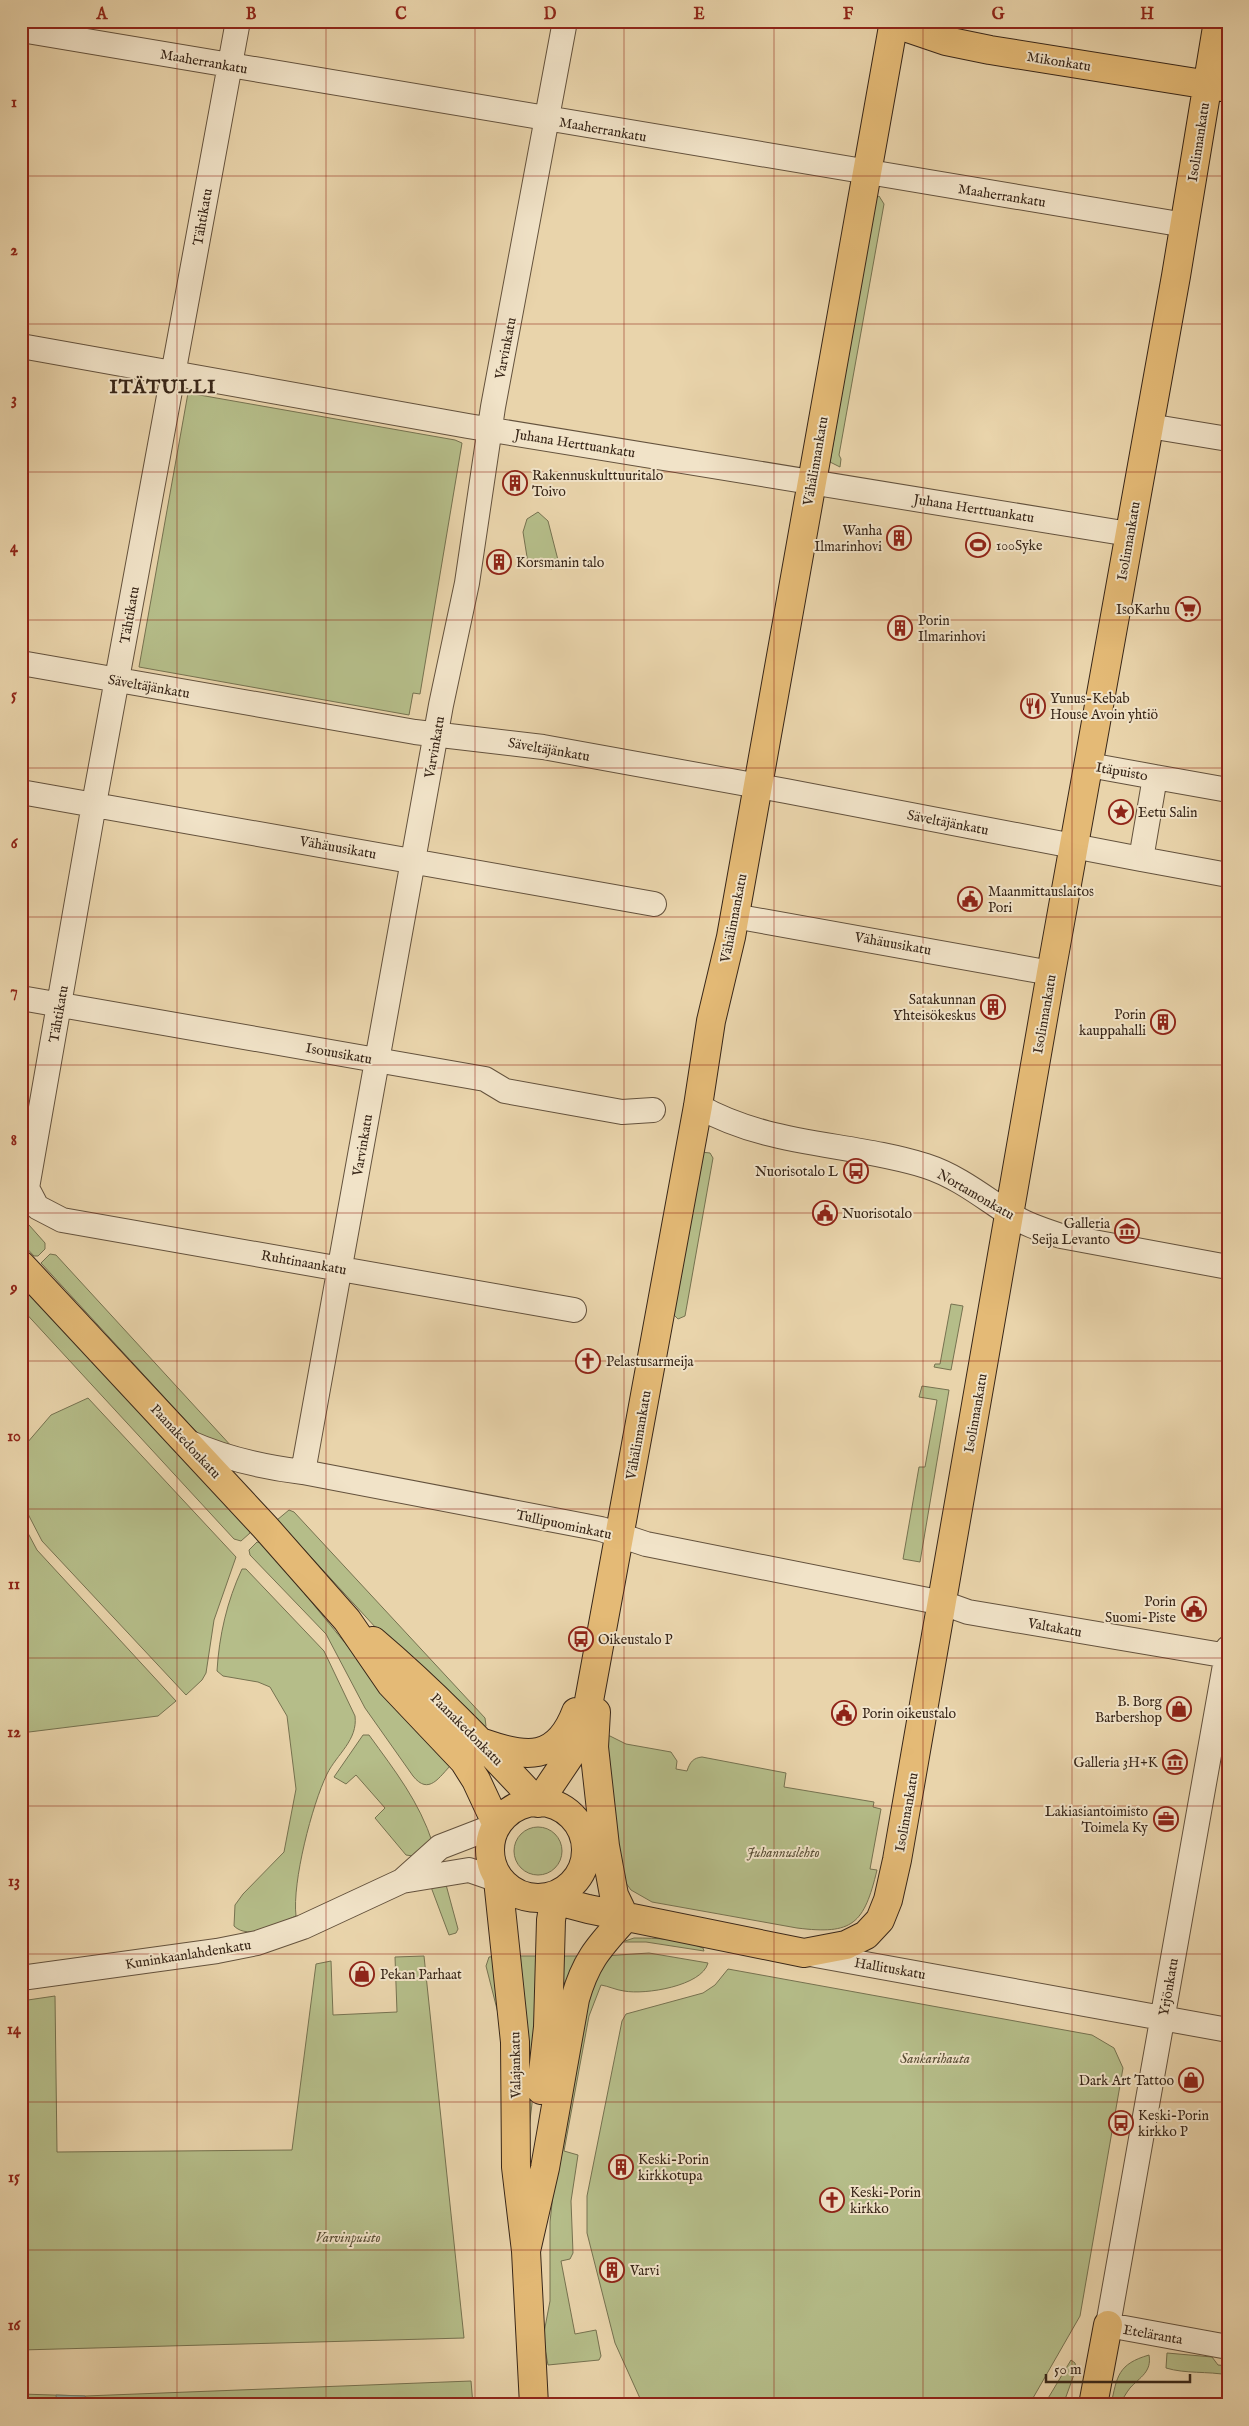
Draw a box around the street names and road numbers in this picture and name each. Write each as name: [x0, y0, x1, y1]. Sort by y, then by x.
street label: Maaherrankatu: [159, 45, 249, 79]
street label: Mikonkatu: [1025, 48, 1092, 76]
street label: Isolinnankatu: [1184, 101, 1214, 183]
street label: Maaherrankatu: [558, 113, 648, 147]
street label: Maaherrankatu: [957, 180, 1047, 212]
street label: Tähtikatu: [189, 187, 217, 247]
street label: Varvinkatu: [491, 316, 521, 382]
street label: Vähälinnankatu: [799, 415, 833, 508]
street label: Juhana Herttuankatu: [511, 425, 637, 462]
street label: Juhana Herttuankatu: [910, 490, 1036, 527]
street label: Isolinnankatu: [1113, 500, 1145, 582]
street label: Tähtikatu: [116, 585, 144, 645]
street label: Säveltäjänkatu: [107, 671, 191, 703]
street label: Varvinkatu: [421, 715, 449, 780]
street label: Säveltäjänkatu: [507, 734, 591, 766]
street label: Itäpuisto: [1094, 759, 1150, 785]
street label: Säveltäjänkatu: [905, 806, 990, 840]
street label: Vähäuusikatu: [297, 832, 378, 864]
street label: Vähälinnankatu: [716, 872, 751, 965]
street label: Vähäuusikatu: [852, 928, 933, 960]
street label: Isolinnankatu: [1029, 973, 1061, 1055]
street label: Tähtikatu: [45, 984, 73, 1044]
street label: Isouusikatu: [304, 1039, 373, 1069]
street label: Varvinkatu: [349, 1113, 377, 1178]
street label: Nortamonkatu: [934, 1165, 1017, 1224]
street label: Ruhtinaankatu: [260, 1247, 348, 1279]
street label: Isolinnankatu: [960, 1372, 992, 1454]
street label: Vähälinnankatu: [622, 1389, 656, 1482]
street label: Paanakedonkatu: [146, 1401, 224, 1483]
street label: Tullipuominkatu: [514, 1506, 613, 1544]
street label: Valtakatu: [1025, 1614, 1083, 1642]
street label: Paanakedonkatu: [426, 1690, 506, 1770]
street label: Isolinnankatu: [891, 1771, 923, 1853]
street label: Kuninkaanlahdenkatu: [124, 1936, 252, 1974]
street label: Hallituskatu: [853, 1954, 927, 1984]
street label: Yrjönkatu: [1155, 1957, 1183, 2017]
street label: Valajankatu: [506, 2032, 526, 2099]
street label: Eteläranta: [1122, 2321, 1185, 2349]

